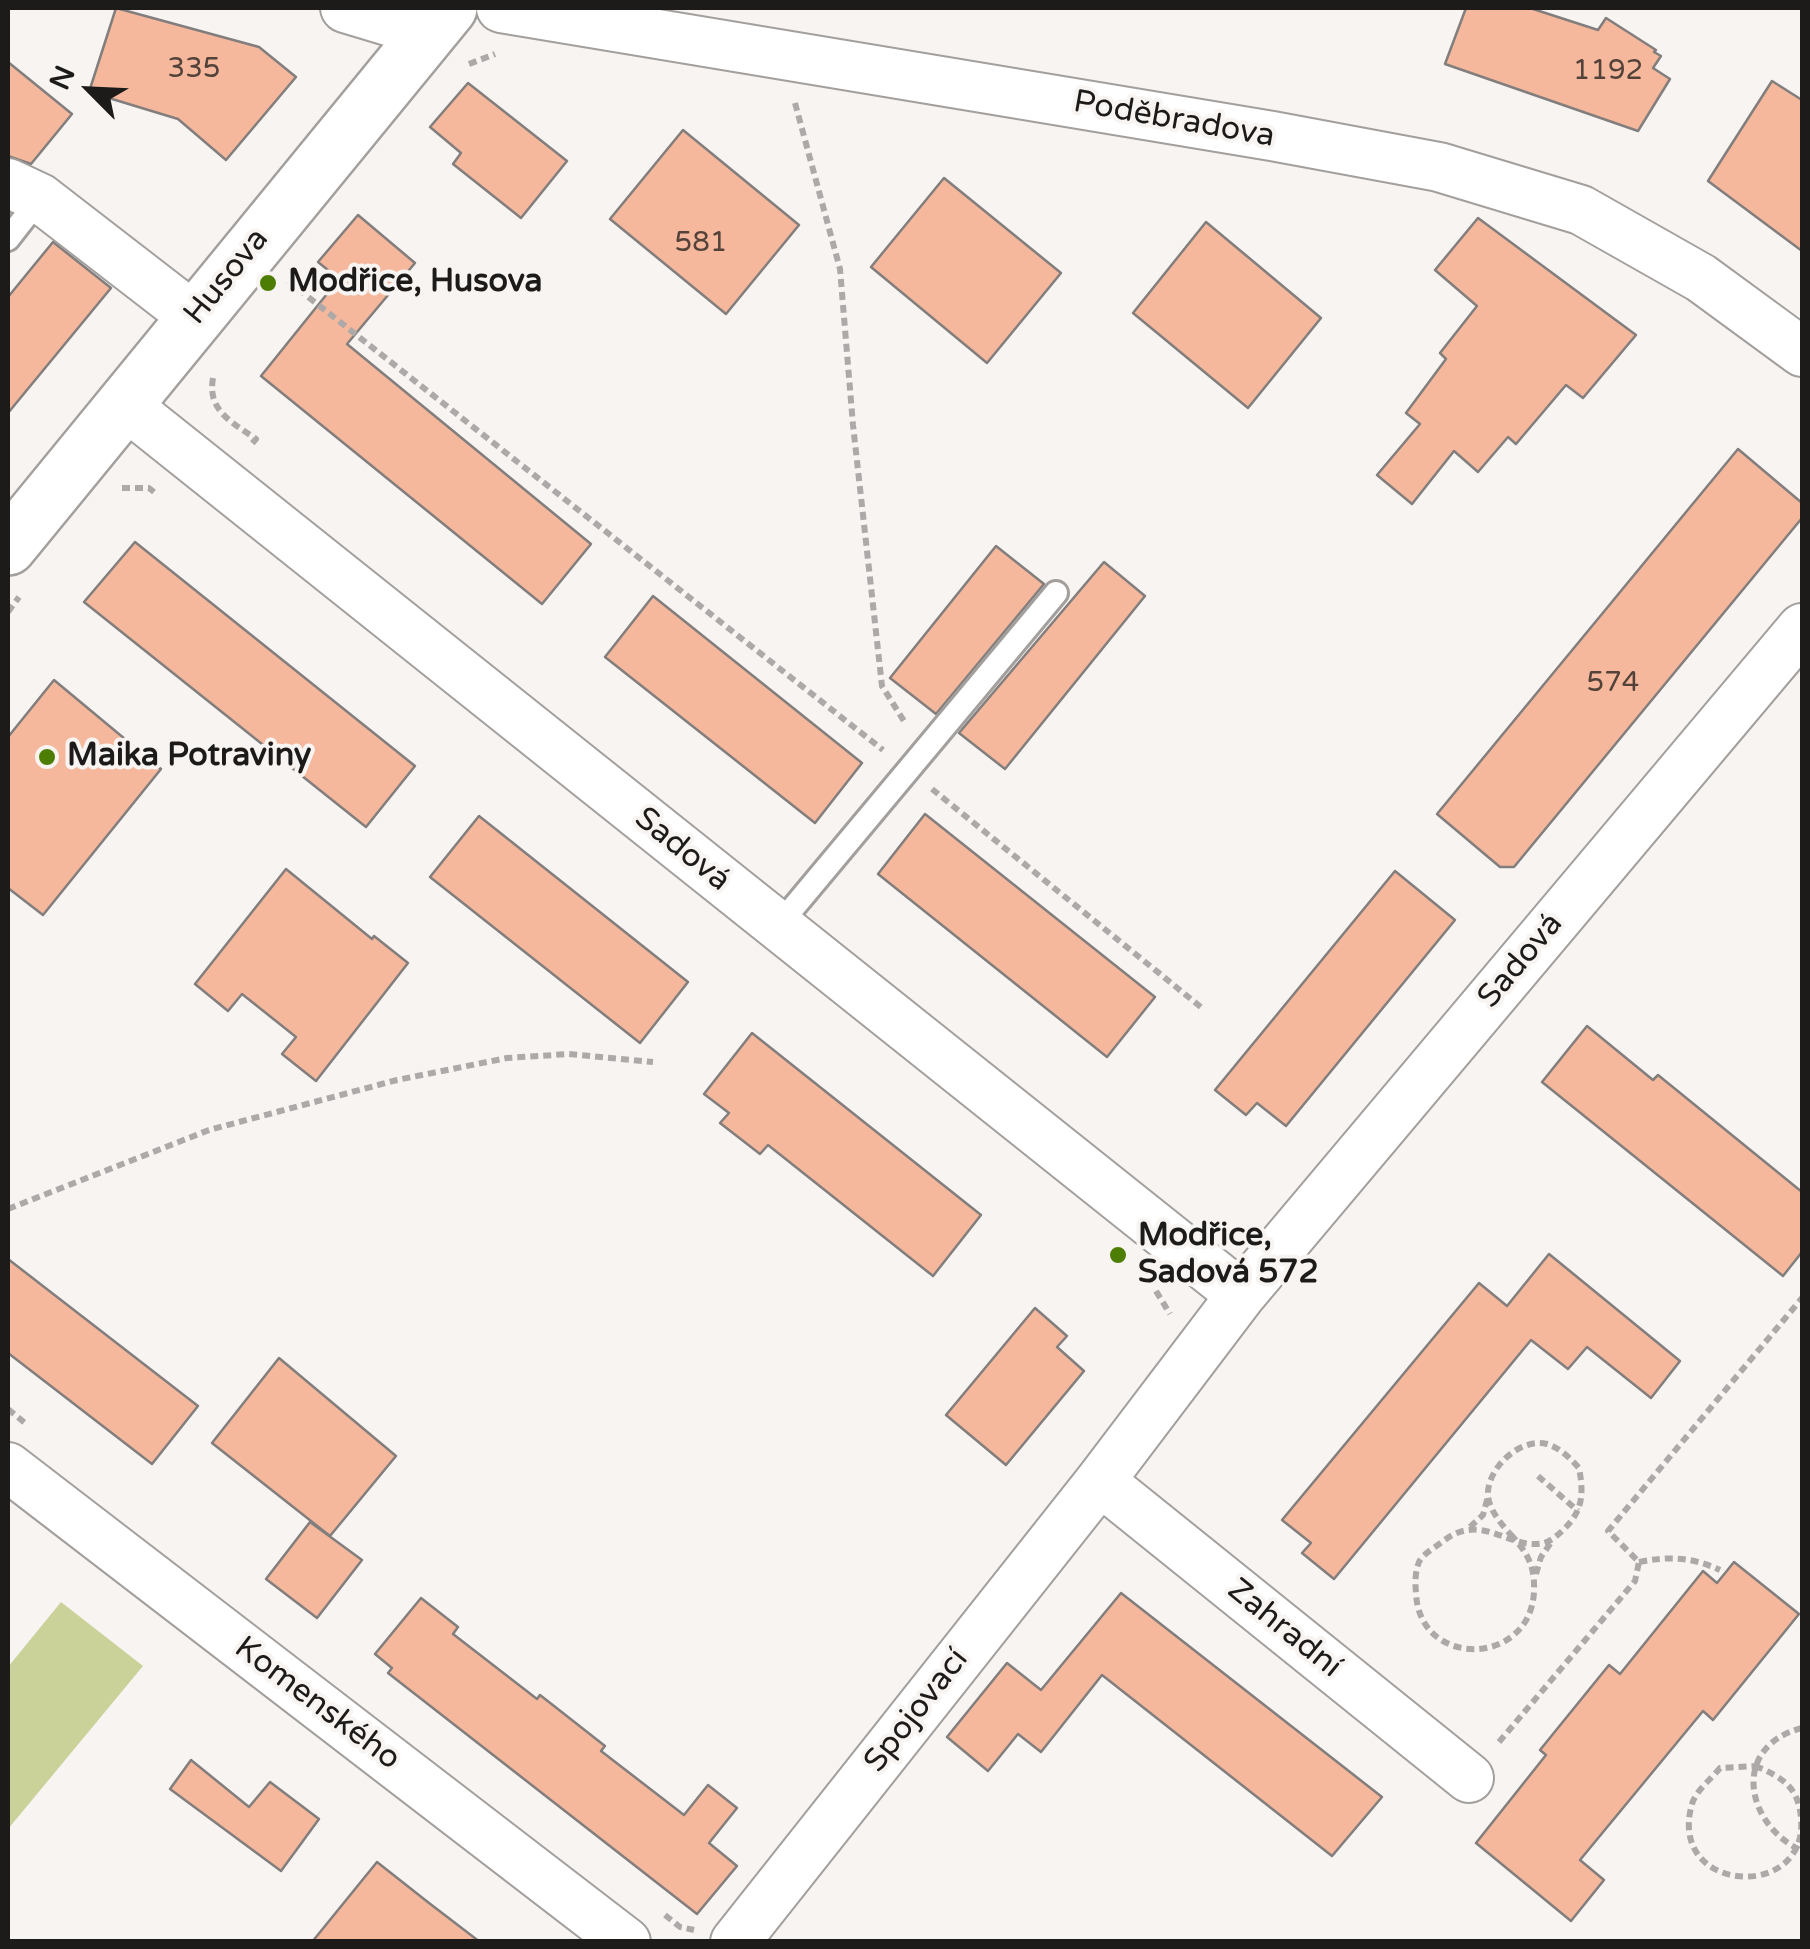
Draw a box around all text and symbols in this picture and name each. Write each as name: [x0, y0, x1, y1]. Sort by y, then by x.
north arrow: [40, 40, 140, 140]
house number: 335: [168, 53, 220, 87]
house number: 1192: [1573, 55, 1643, 89]
text: N: [42, 61, 83, 95]
street label: Poděbradova: [1070, 83, 1278, 157]
street label: Husova: [177, 221, 277, 333]
house number: 581: [675, 227, 727, 261]
place label: Modřice, Husova: [288, 264, 543, 302]
marker: Modřice, Husova: [257, 272, 279, 294]
house number: 574: [1587, 667, 1639, 701]
place label: Maika Potraviny: [67, 738, 311, 776]
marker: Maika Potraviny: [36, 746, 58, 768]
street label: Sadová: [626, 800, 738, 900]
street label: Sadová: [1470, 906, 1572, 1016]
place label: Modřice, Sadová 572: [1138, 1218, 1318, 1293]
marker: Modřice, Sadová 572: [1107, 1244, 1129, 1266]
street label: Zahradní: [1219, 1571, 1349, 1687]
street label: Komenského: [227, 1629, 407, 1779]
street label: Spojovací: [857, 1642, 977, 1780]

